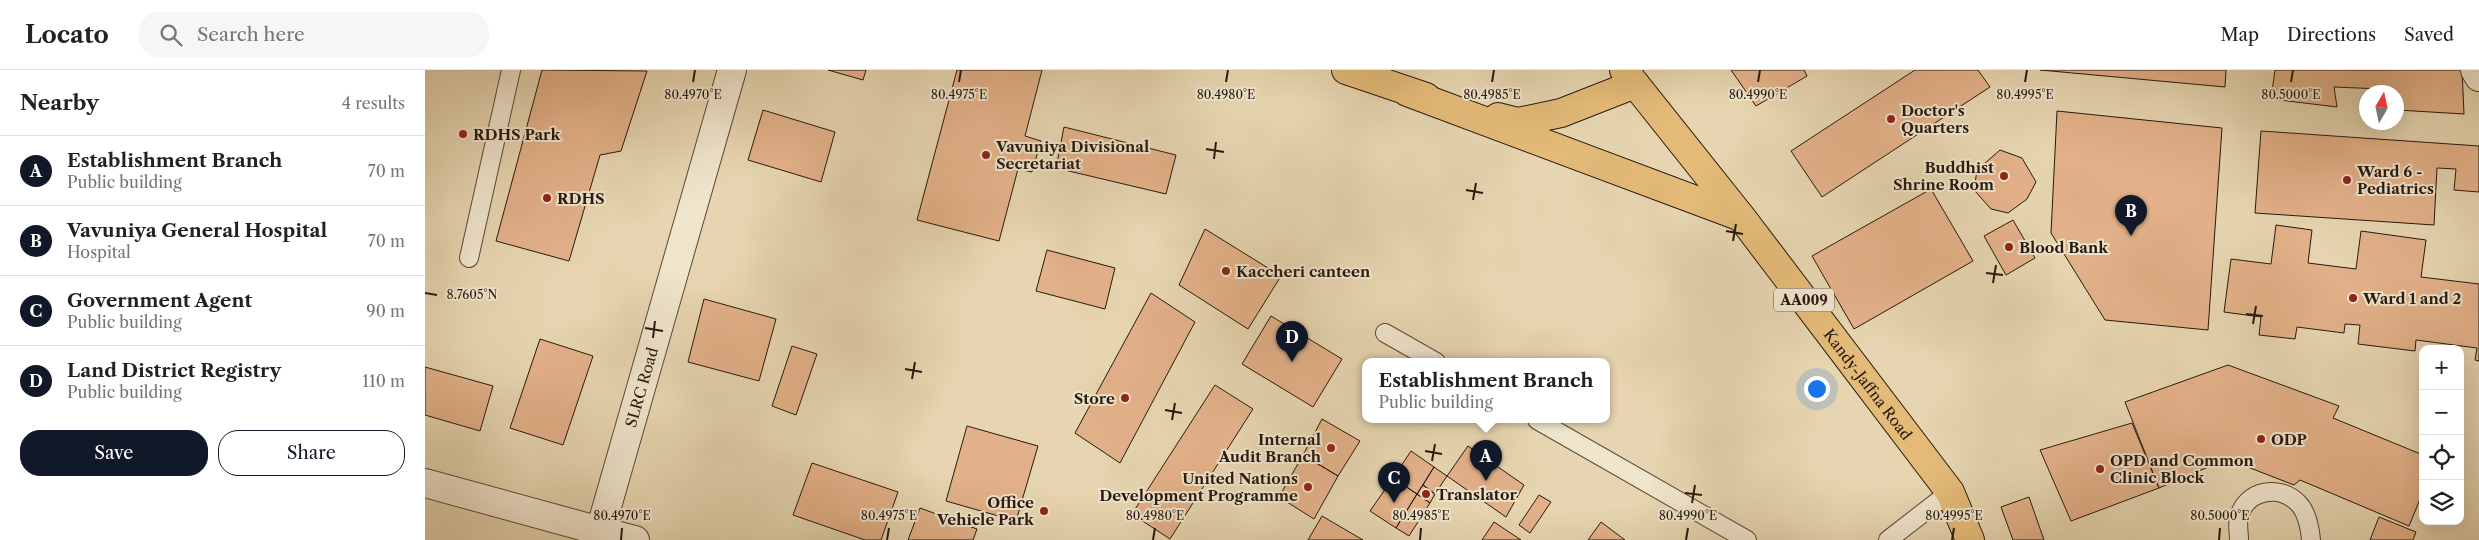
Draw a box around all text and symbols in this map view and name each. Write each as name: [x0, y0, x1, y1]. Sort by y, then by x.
search box: [139, 12, 489, 57]
text: Locato: [25, 20, 109, 49]
icon: search: [157, 21, 185, 49]
text: Search here: [197, 23, 305, 46]
text: Map: [2220, 24, 2259, 46]
text: Directions: [2287, 24, 2376, 46]
text: Saved: [2404, 24, 2454, 46]
north arrow: [2359, 85, 2404, 130]
text: 80.4970°E: [664, 87, 722, 102]
text: 80.4975°E: [931, 87, 987, 102]
text: 80.4980°E: [1197, 87, 1255, 102]
text: 80.4985°E: [1463, 87, 1521, 102]
text: 80.4990°E: [1729, 87, 1787, 102]
text: 80.4995°E: [1996, 87, 2054, 102]
text: 80.5000°E: [2261, 87, 2321, 102]
text: Nearby: [20, 90, 99, 115]
text: 4 results: [342, 93, 405, 113]
place label: Doctor's Quarters: [1901, 101, 1969, 137]
marker: Doctor's Quarters: [1885, 113, 1897, 125]
place label: RDHS Park: [473, 125, 561, 144]
marker: RDHS Park: [457, 128, 469, 140]
place label: Vavuniya Divisional Secretariat: [995, 137, 1149, 173]
text: Establishment Branch: [67, 149, 282, 172]
marker: Vavuniya Divisional Secretariat: [980, 149, 992, 161]
place label: Buddhist Shrine Room: [1893, 158, 1994, 194]
text: A: [30, 161, 42, 181]
text: 70 m: [368, 161, 405, 181]
place label: Ward 6 - Pediatrics: [2356, 162, 2434, 198]
marker: Buddhist Shrine Room: [1998, 170, 2010, 182]
text: Public building: [67, 172, 182, 192]
marker: Ward 6 - Pediatrics: [2341, 174, 2353, 186]
place label: RDHS: [557, 189, 605, 208]
marker: RDHS: [541, 192, 553, 204]
pin: B: [2115, 195, 2147, 236]
text: Vavuniya General Hospital: [67, 219, 327, 242]
text: B: [30, 231, 42, 251]
text: 70 m: [368, 231, 405, 251]
place label: Blood Bank: [2019, 238, 2109, 257]
marker: Blood Bank: [2003, 241, 2015, 253]
text: Hospital: [67, 242, 131, 262]
place label: Kaccheri canteen: [1236, 262, 1371, 281]
marker: Kaccheri canteen: [1220, 265, 1232, 277]
text: 8.7605°N: [447, 287, 498, 302]
road number: AA009: [1774, 288, 1834, 312]
text: Government Agent: [67, 289, 252, 312]
place label: Ward 1 and 2: [2362, 289, 2461, 308]
marker: Ward 1 and 2: [2347, 292, 2359, 304]
text: C: [30, 301, 42, 321]
text: 90 m: [366, 301, 405, 321]
text: Public building: [67, 312, 182, 332]
pin: D: [1276, 321, 1308, 362]
street label: Kandy-Jaffna Road: [1820, 325, 1916, 444]
street label: SLRC Road: [621, 345, 662, 429]
map controls: [2419, 345, 2464, 525]
button: +: [2419, 345, 2464, 390]
popup: [1362, 358, 1610, 423]
text: Land District Registry: [67, 359, 281, 382]
text: Establishment Branch: [1378, 369, 1594, 392]
text: D: [29, 371, 43, 391]
text: 110 m: [362, 371, 405, 391]
your location: [1804, 376, 1830, 402]
text: Public building: [67, 382, 182, 402]
place label: Store: [1074, 389, 1115, 408]
button: −: [2419, 390, 2464, 435]
marker: Store: [1119, 392, 1131, 404]
text: Public building: [1378, 392, 1493, 412]
button: Save: [20, 430, 208, 476]
button: Share: [218, 430, 405, 476]
place label: Internal Audit Branch: [1218, 430, 1322, 466]
place label: ODP: [2271, 430, 2307, 449]
marker: ODP: [2255, 433, 2267, 445]
button: locate: [2419, 435, 2464, 480]
pin: A: [1470, 440, 1502, 481]
marker: Internal Audit Branch: [1325, 442, 1337, 454]
place label: OPD and Common Clinic Block: [2110, 451, 2254, 487]
pin: C: [1378, 462, 1410, 503]
marker: OPD and Common Clinic Block: [2094, 463, 2106, 475]
place label: United Nations Development Programme: [1099, 469, 1298, 505]
button: layers: [2419, 480, 2464, 525]
marker: United Nations Development Programme: [1302, 481, 1314, 493]
place label: Translator: [1436, 485, 1517, 504]
marker: Translator: [1420, 488, 1432, 500]
place label: Office Vehicle Park: [936, 493, 1035, 529]
marker: Office Vehicle Park: [1038, 505, 1050, 517]
text: 80.4970°E: [593, 508, 651, 523]
text: 80.4975°E: [861, 508, 917, 523]
text: 80.4980°E: [1126, 508, 1184, 523]
text: 80.4985°E: [1392, 508, 1450, 523]
text: 80.4990°E: [1659, 508, 1717, 523]
text: 80.4995°E: [1925, 508, 1983, 523]
text: 80.5000°E: [2190, 508, 2250, 523]

